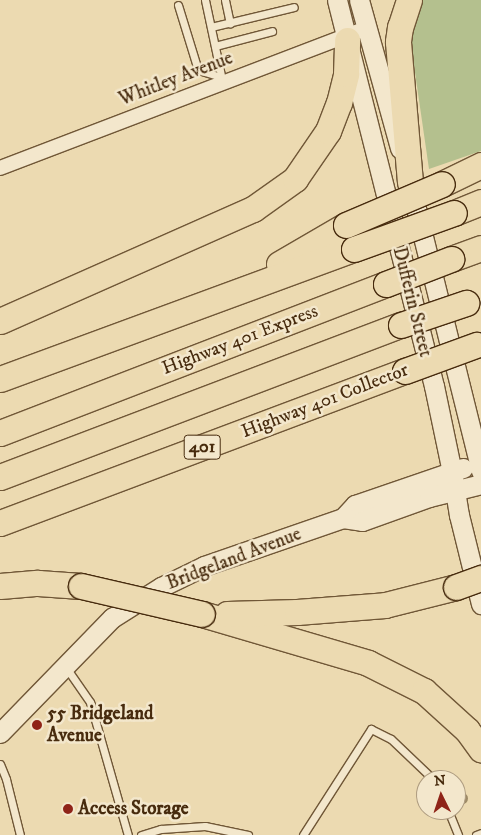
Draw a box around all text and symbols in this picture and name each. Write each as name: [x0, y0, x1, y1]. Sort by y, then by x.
street label: Whitley Avenue: [116, 47, 236, 111]
street label: Dufferin Street: [387, 245, 437, 359]
street label: Highway 401 Express: [159, 300, 321, 380]
street label: Highway 401 Collector: [238, 359, 412, 443]
road number: 401: [183, 432, 221, 462]
street label: Bridgeland Avenue: [163, 523, 305, 595]
place label: 55 Bridgeland Avenue: [47, 703, 154, 747]
marker: 55 Bridgeland Avenue: [31, 719, 43, 731]
north arrow: [416, 770, 466, 820]
text: N: [434, 772, 446, 790]
place label: Access Storage: [78, 798, 189, 820]
marker: Access Storage: [62, 803, 74, 815]

